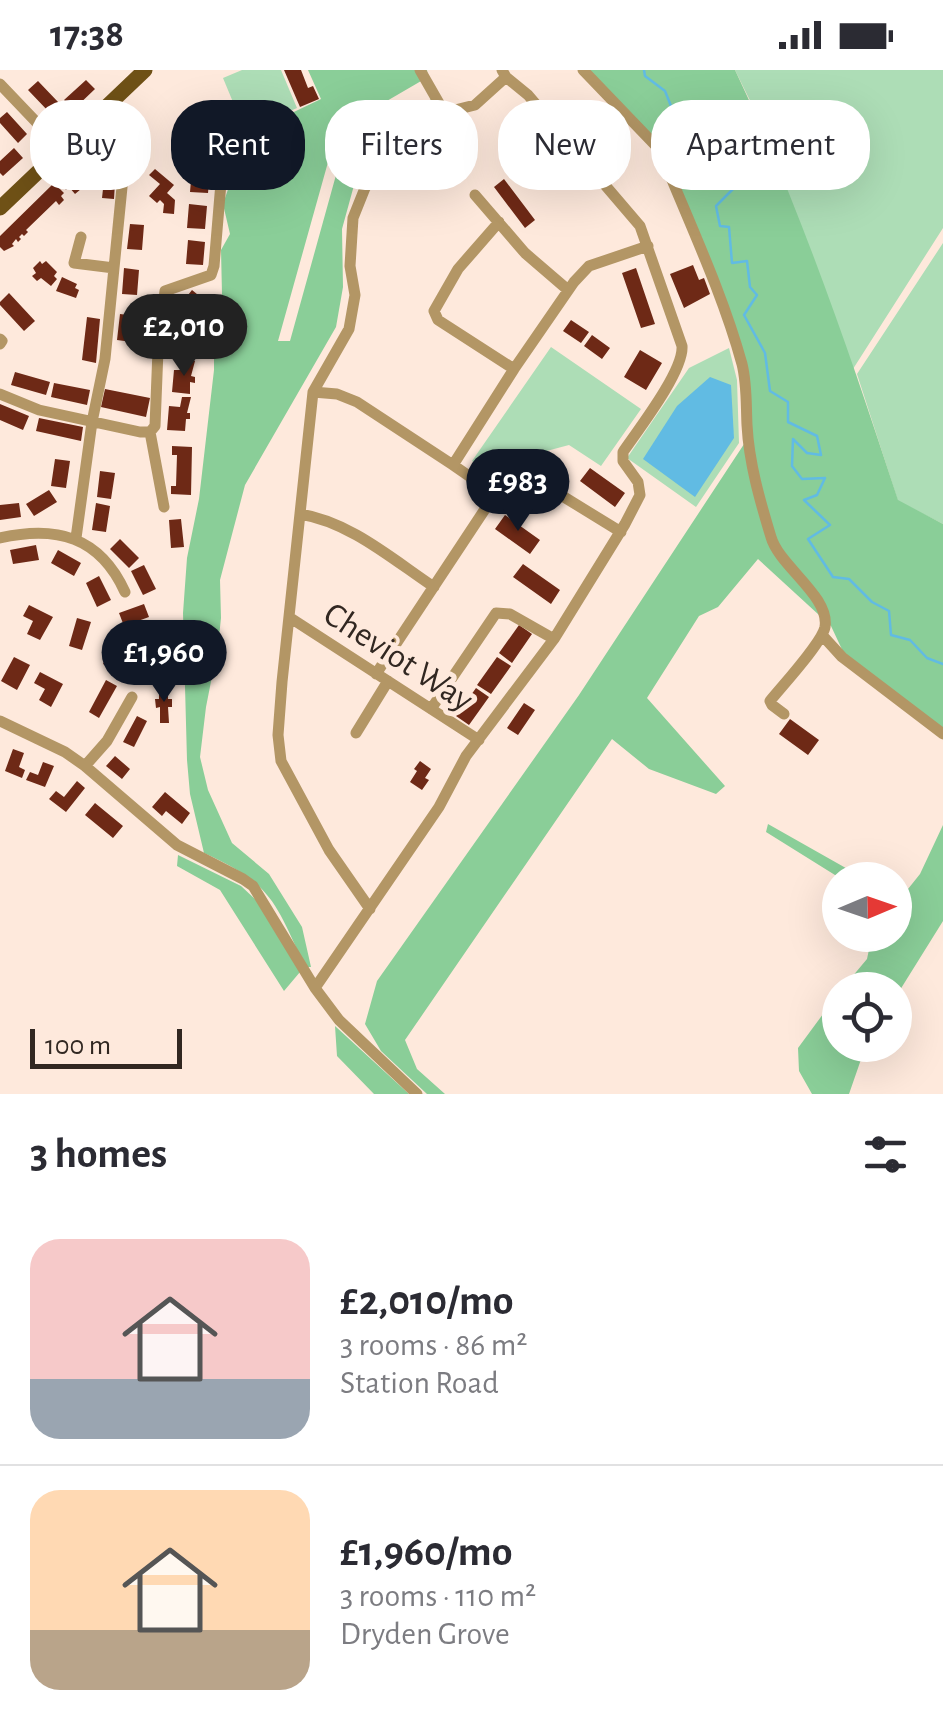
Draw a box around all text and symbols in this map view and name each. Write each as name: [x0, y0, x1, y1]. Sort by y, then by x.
text: 17:38: [50, 16, 124, 54]
chip: Buy: [30, 100, 151, 190]
chip: Rent: [171, 100, 305, 190]
chip: Filters: [325, 100, 478, 190]
chip: New: [498, 100, 631, 190]
chip: Apartment: [651, 100, 870, 190]
pin: £2,010: [103, 294, 265, 379]
text: £2,010: [143, 310, 225, 342]
pin: £983: [459, 449, 577, 534]
text: £983: [488, 465, 548, 497]
street label: Cheviot Way: [317, 596, 479, 718]
pin: £1,960: [83, 620, 245, 705]
text: £1,960: [124, 636, 204, 668]
north arrow: [822, 862, 912, 952]
map controls: [822, 862, 912, 1062]
button: locate: [822, 972, 912, 1062]
scale bar: [30, 1024, 182, 1068]
text: 100 m: [45, 1032, 111, 1060]
icon: filters: [858, 1127, 913, 1182]
text: 3 homes: [30, 1133, 167, 1175]
icon: home: [110, 1279, 230, 1399]
text: £2,010/mo: [340, 1280, 514, 1322]
text: 3 rooms · 86 m²: [340, 1329, 527, 1361]
text: Station Road: [340, 1367, 499, 1399]
icon: home: [110, 1530, 230, 1650]
text: £1,960/mo: [340, 1531, 513, 1573]
text: 3 rooms · 110 m²: [340, 1580, 536, 1612]
text: Dryden Grove: [340, 1618, 510, 1650]

